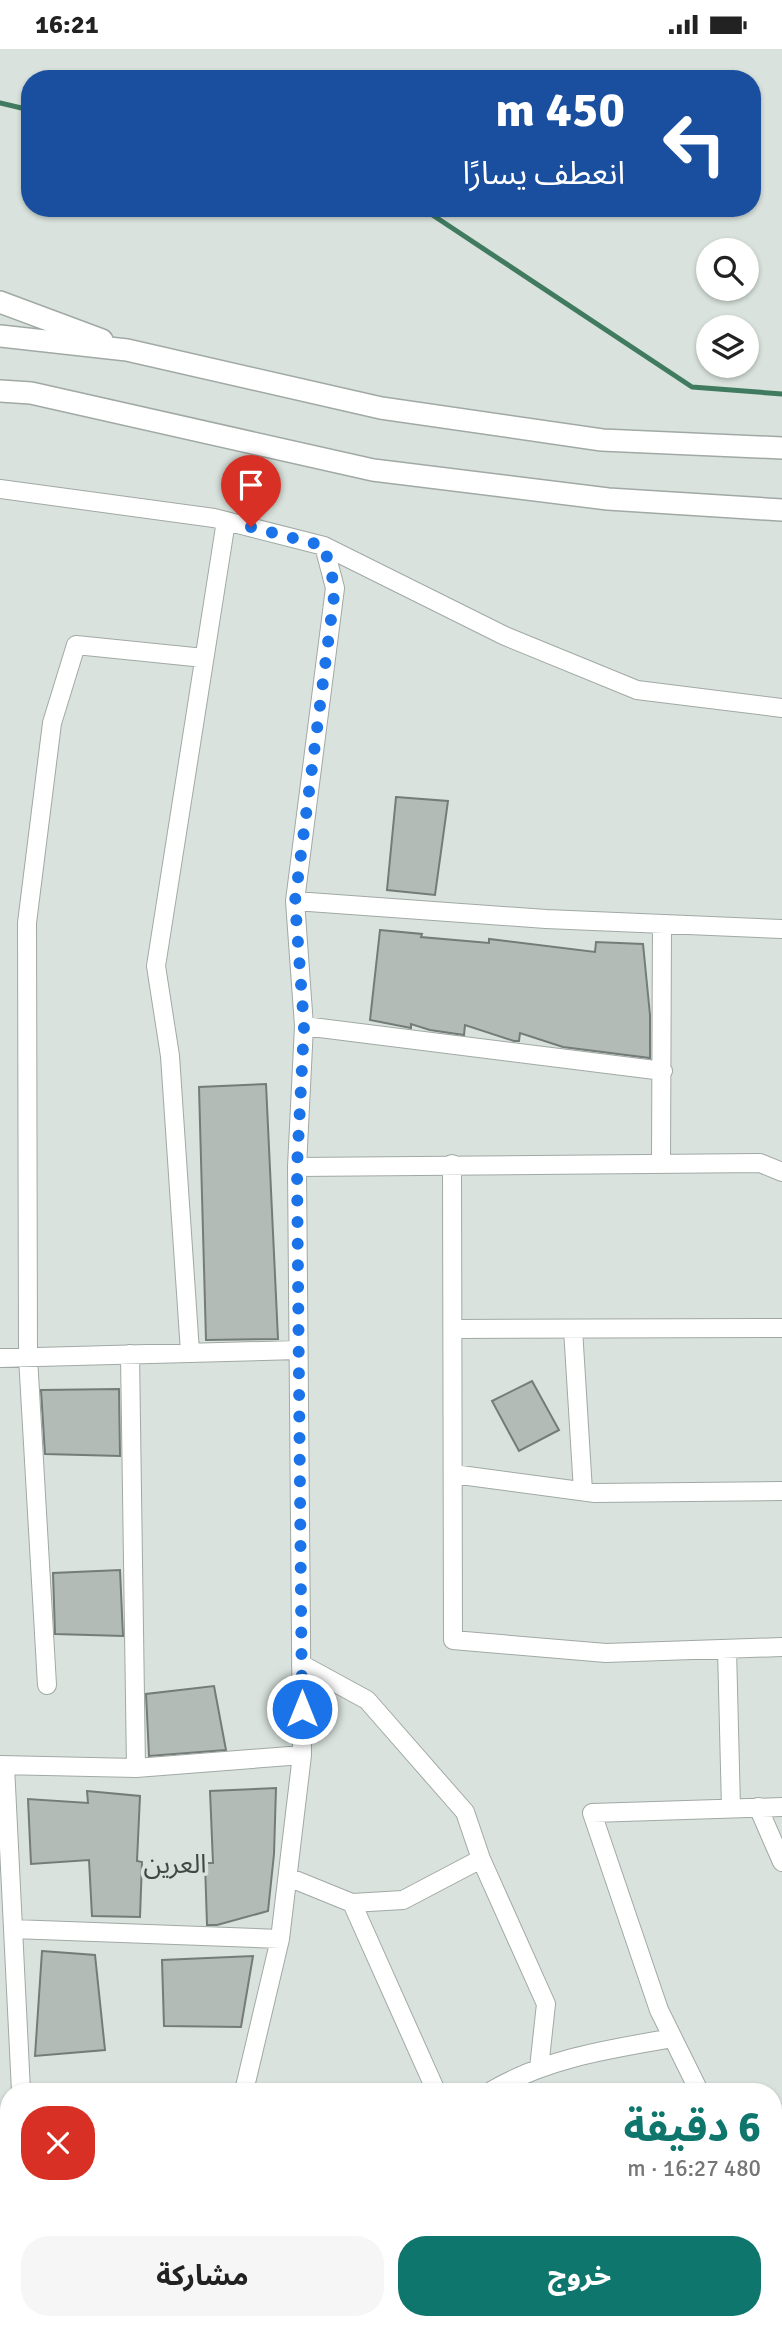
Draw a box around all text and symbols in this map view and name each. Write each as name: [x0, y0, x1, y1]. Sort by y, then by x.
text: 16:21: [35, 9, 99, 41]
text: 450 m: [495, 80, 625, 140]
icon: left: [649, 98, 740, 189]
text: انعطف يسارًا: [463, 154, 625, 193]
map controls: [696, 238, 759, 378]
button: search: [696, 238, 759, 301]
button: layers: [696, 315, 759, 378]
pin: [221, 455, 281, 527]
icon: arrive: [232, 466, 270, 504]
position arrow: [265, 1672, 339, 1746]
district label: العرين: [144, 1849, 206, 1881]
text: 6 دقيقة: [623, 2102, 761, 2153]
button: close: [21, 2106, 95, 2180]
text: 480 m · 16:27: [627, 2154, 761, 2183]
button: مشاركة: [21, 2236, 384, 2316]
button: خروج: [398, 2236, 761, 2316]

